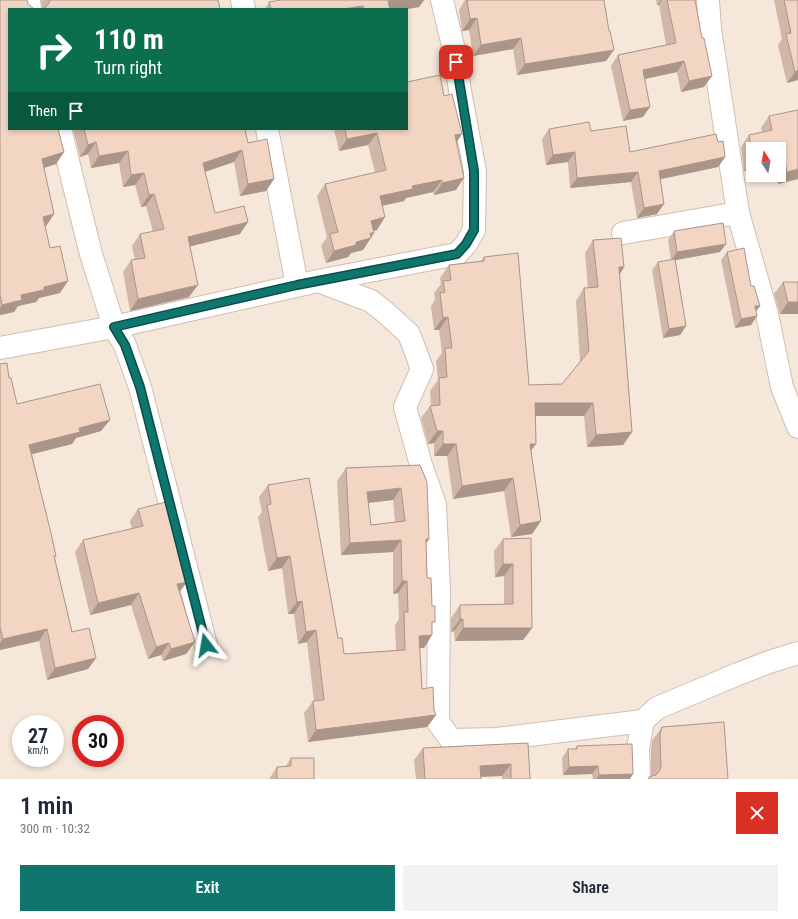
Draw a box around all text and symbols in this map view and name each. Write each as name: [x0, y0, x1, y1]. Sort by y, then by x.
text: 110 m: [94, 23, 164, 56]
icon: right: [28, 24, 80, 76]
pin: [439, 45, 473, 79]
icon: arrive: [445, 51, 467, 73]
text: Turn right: [94, 57, 162, 78]
icon: arrive: [65, 100, 87, 122]
text: Then: [28, 102, 57, 120]
north arrow: [746, 142, 786, 182]
map controls: [746, 142, 786, 182]
position arrow: [185, 624, 227, 666]
speed limit sign: 30: [72, 715, 124, 767]
text: 27: [28, 724, 48, 748]
text: km/h: [28, 745, 48, 756]
text: 1 min: [20, 792, 73, 820]
button: close: [736, 792, 778, 834]
text: 300 m · 10:32: [20, 821, 90, 836]
button: Exit: [20, 865, 395, 911]
button: Share: [403, 865, 778, 911]

